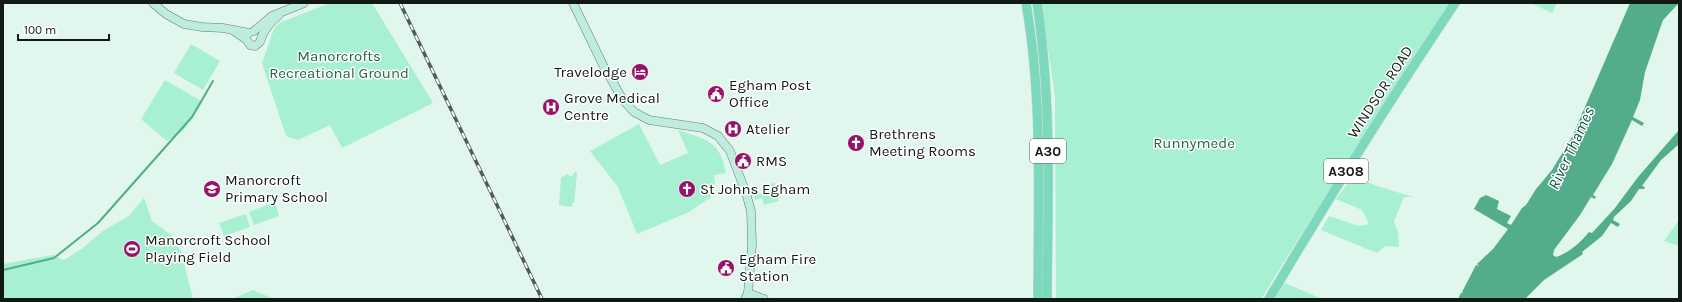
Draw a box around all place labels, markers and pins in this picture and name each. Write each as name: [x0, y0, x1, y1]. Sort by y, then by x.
hotel icon: Travelodge: [630, 62, 650, 82]
place label: Travelodge: [554, 63, 627, 81]
place label: Egham Post Office: [729, 76, 811, 111]
public building icon: Egham Post Office: [706, 84, 726, 104]
place label: Grove Medical Centre: [564, 89, 660, 124]
hospital icon: Grove Medical Centre: [541, 97, 561, 117]
hospital icon: Atelier: [723, 119, 743, 139]
place label: Atelier: [746, 120, 790, 138]
place label: Brethrens Meeting Rooms: [869, 125, 976, 160]
church icon: Brethrens Meeting Rooms: [846, 133, 866, 153]
public building icon: RMS: [733, 151, 753, 171]
place label: RMS: [756, 152, 787, 170]
place label: Manorcroft Primary School: [225, 171, 328, 206]
school or university icon: Manorcroft Primary School: [202, 179, 222, 199]
church icon: St Johns Egham: [677, 179, 697, 199]
place label: St Johns Egham: [700, 180, 810, 198]
place label: Manorcroft School Playing Field: [145, 231, 271, 266]
sports icon: Manorcroft School Playing Field: [122, 239, 142, 259]
place label: Egham Fire Station: [739, 250, 816, 285]
public building icon: Egham Fire Station: [716, 258, 736, 278]

